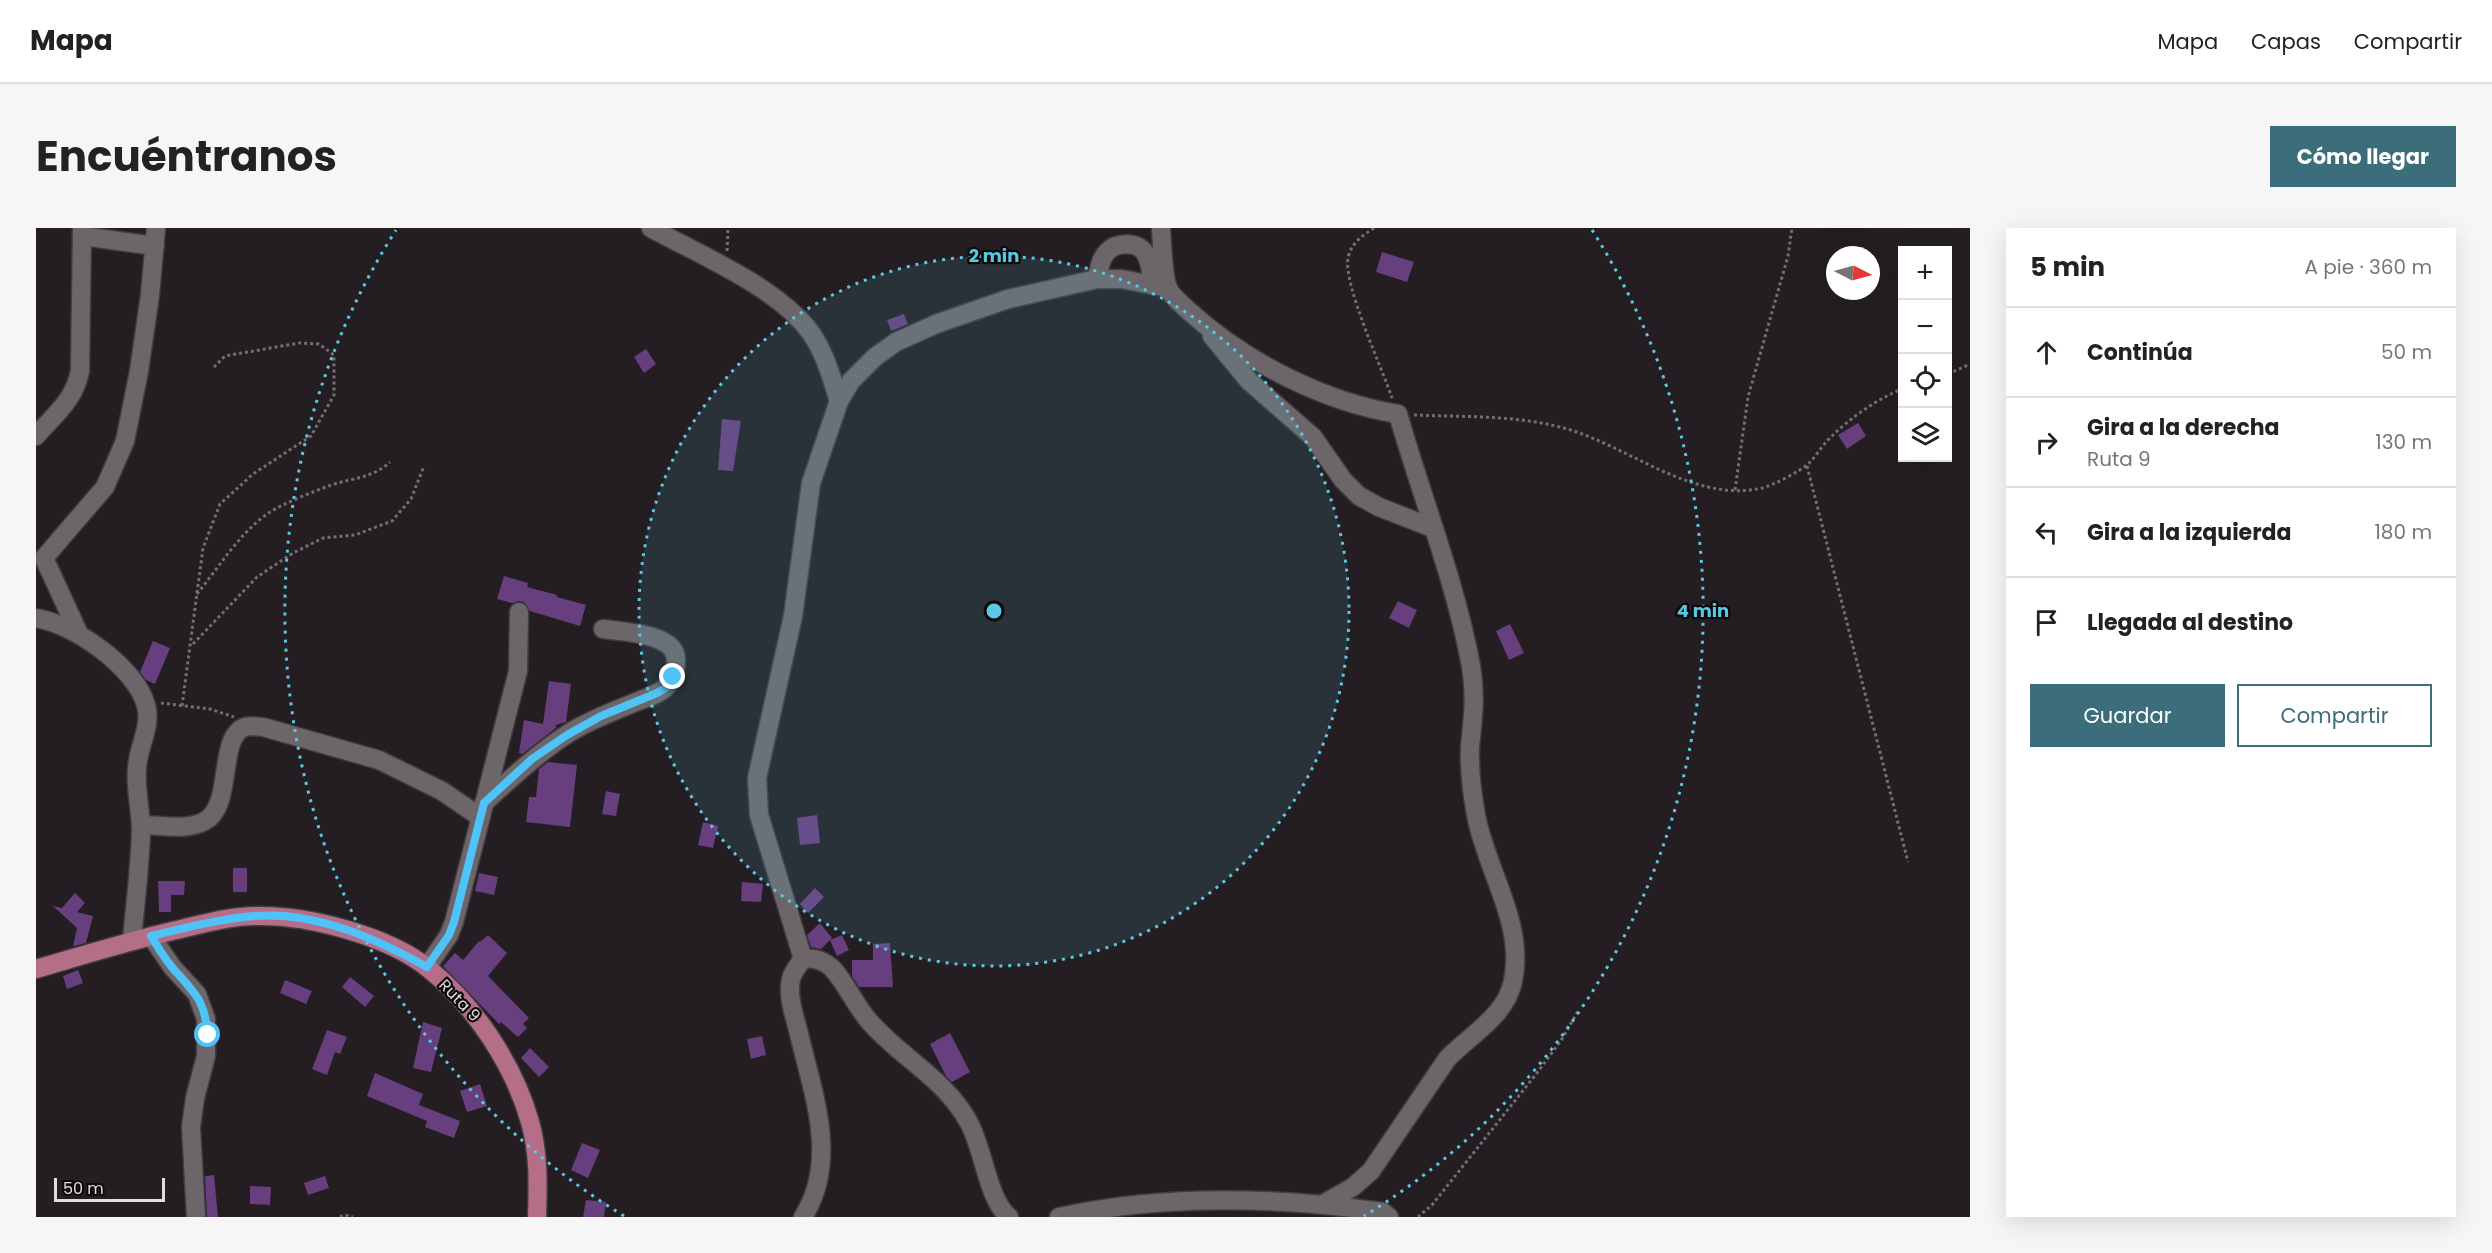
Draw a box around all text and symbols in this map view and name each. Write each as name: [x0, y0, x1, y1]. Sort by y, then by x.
text: Mapa: [30, 21, 113, 60]
text: Mapa: [2157, 27, 2218, 56]
text: Capas: [2251, 27, 2321, 56]
text: Compartir: [2354, 27, 2462, 56]
button: Cómo llegar: [2270, 126, 2456, 187]
text: Encuéntranos: [36, 127, 337, 186]
text: 2 min: [969, 243, 1019, 268]
north arrow: [1826, 246, 1880, 300]
map controls: [1898, 246, 1952, 462]
button: +: [1898, 246, 1952, 300]
text: 5 min: [2030, 249, 2105, 285]
text: A pie · 360 m: [2304, 253, 2432, 281]
button: −: [1898, 300, 1952, 354]
icon: ahead: [2030, 336, 2063, 369]
text: Continúa: [2087, 337, 2193, 368]
text: 50 m: [2381, 338, 2432, 366]
button: locate: [1898, 354, 1952, 408]
button: layers: [1898, 408, 1952, 462]
text: Gira a la derecha: [2087, 412, 2280, 443]
icon: right: [2030, 426, 2063, 459]
text: 130 m: [2375, 428, 2432, 456]
text: Ruta 9: [2087, 445, 2151, 473]
icon: left: [2030, 516, 2063, 549]
text: Gira a la izquierda: [2087, 517, 2291, 548]
text: 180 m: [2374, 518, 2432, 546]
text: 4 min: [1677, 598, 1729, 623]
centre of rings: [984, 601, 1004, 621]
icon: arrive: [2030, 606, 2063, 639]
text: Llegada al destino: [2087, 607, 2293, 638]
route end: [659, 663, 685, 689]
button: Guardar: [2030, 684, 2225, 747]
button: Compartir: [2237, 684, 2432, 747]
street label: Ruta 9: [434, 974, 486, 1027]
route start: [194, 1021, 220, 1047]
scale bar: [54, 1175, 165, 1202]
text: 50 m: [63, 1177, 104, 1200]

